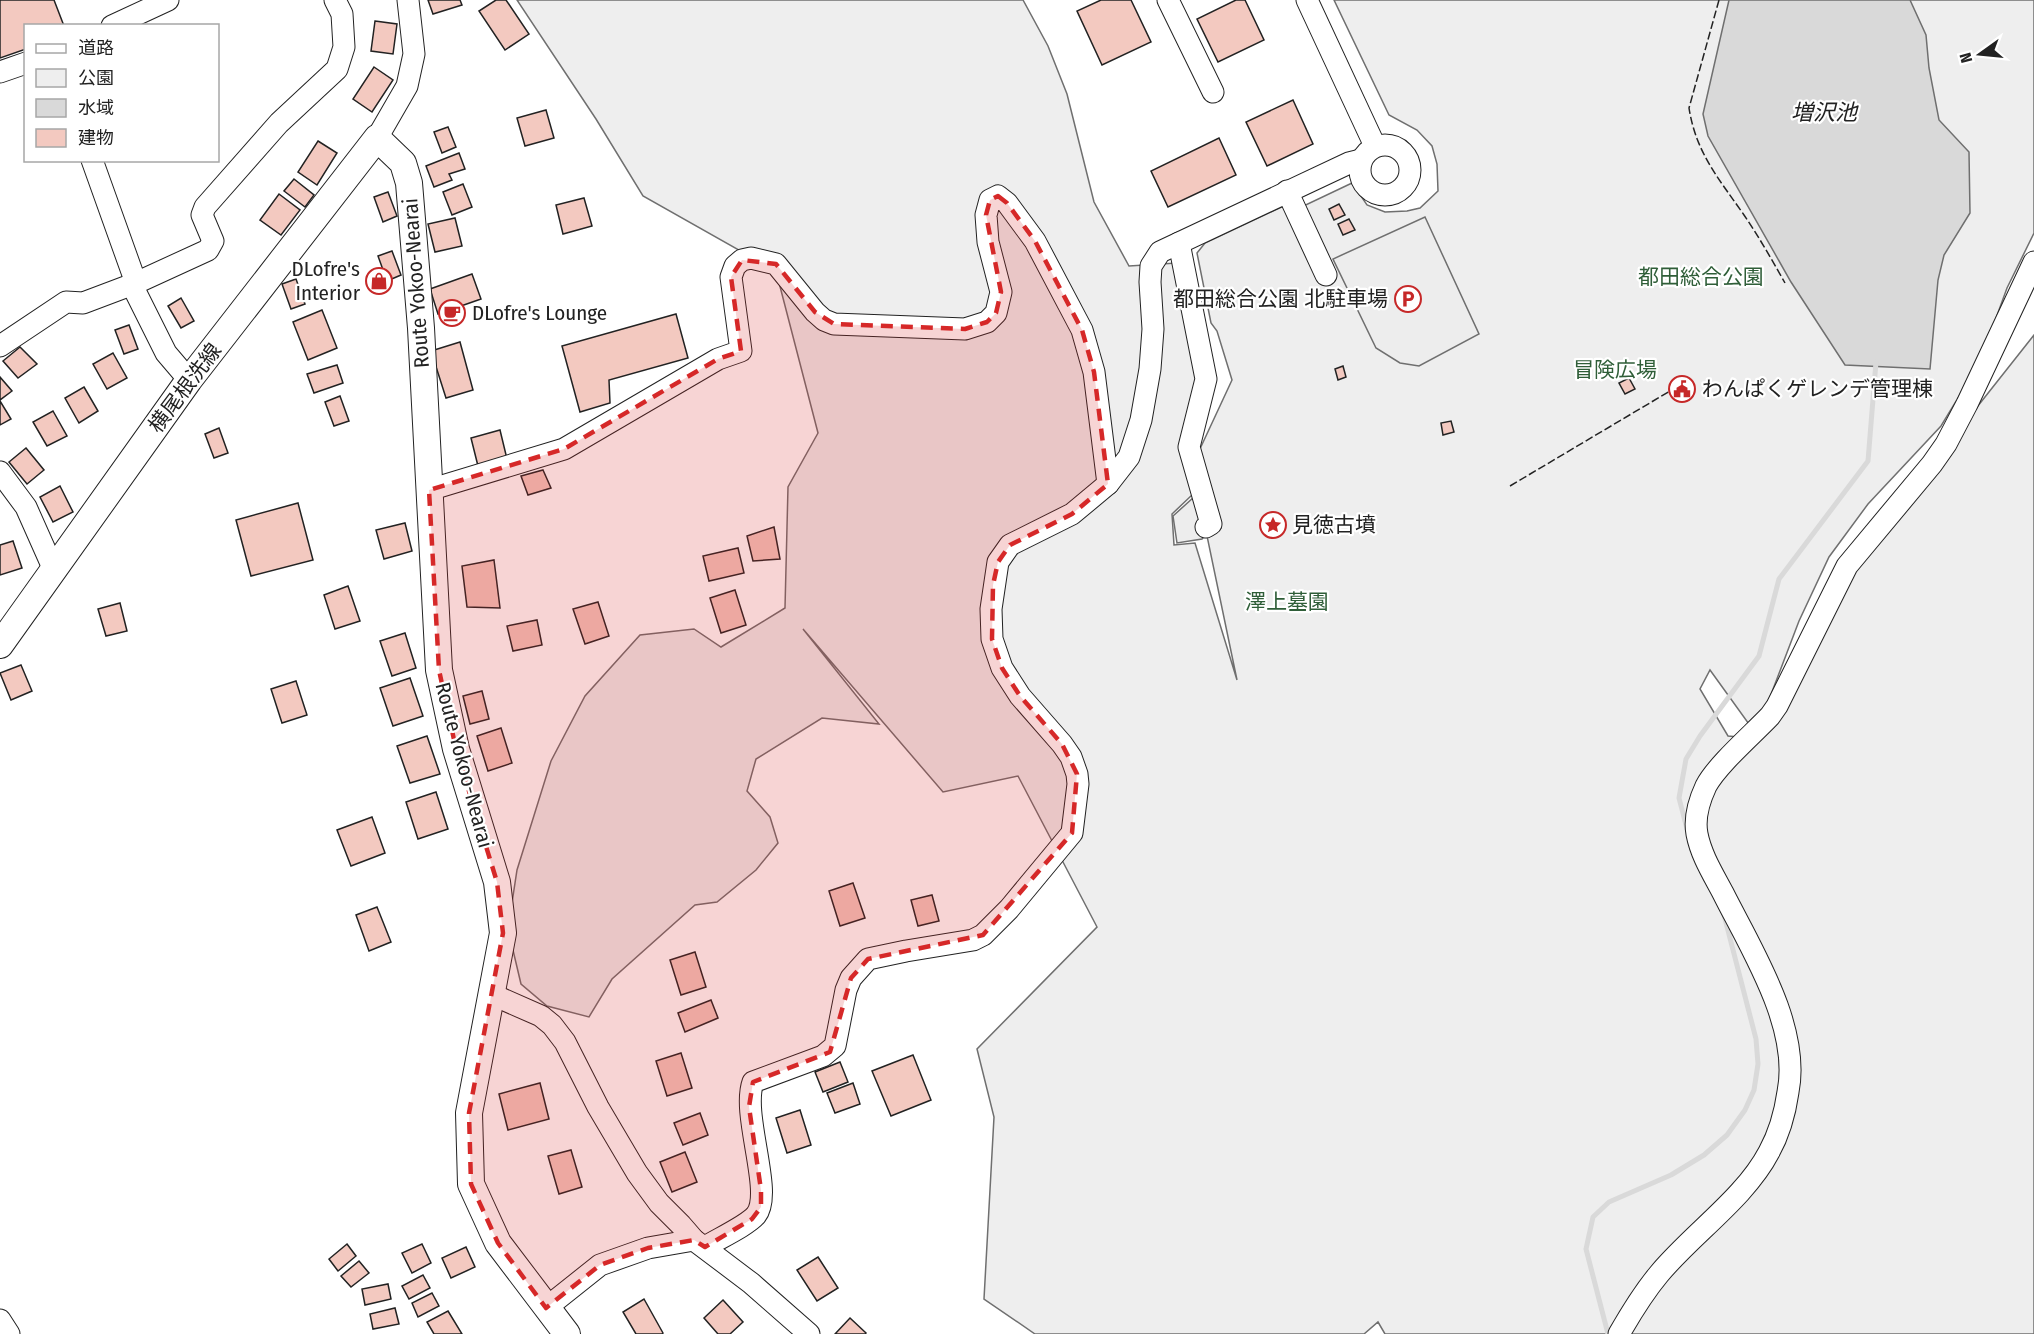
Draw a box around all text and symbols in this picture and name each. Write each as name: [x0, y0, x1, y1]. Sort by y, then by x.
legend: [24, 24, 219, 162]
north arrow: [1950, 24, 2010, 84]
text: 道路: [78, 37, 114, 59]
text: N: [1956, 51, 1976, 65]
text: 公園: [78, 67, 114, 89]
text: 水域: [78, 97, 114, 119]
water label: 増沢池: [1791, 99, 1859, 126]
text: 建物: [78, 127, 114, 149]
street label: Route Yokoo-Nearai: [397, 197, 435, 369]
place label: DLofre's Interior: [292, 256, 361, 306]
park label: 都田総合公園: [1638, 264, 1764, 290]
shop icon: DLofre's Interior: [364, 266, 394, 296]
parking icon: 都田総合公園 北駐車場: [1393, 284, 1423, 314]
place label: 都田総合公園 北駐車場: [1173, 286, 1388, 312]
cafe icon: DLofre's Lounge: [437, 298, 467, 328]
place label: DLofre's Lounge: [472, 300, 607, 326]
street label: 横尾根洗線: [143, 338, 227, 438]
park label: 冒険広場: [1573, 357, 1657, 383]
public building icon: わんぱくゲレンデ管理棟: [1667, 374, 1697, 404]
place label: わんぱくゲレンデ管理棟: [1702, 376, 1933, 402]
place icon: 見徳古墳: [1258, 510, 1288, 540]
place label: 見徳古墳: [1292, 512, 1376, 538]
park label: 澤上墓園: [1245, 589, 1329, 615]
street label: Route Yokoo-Nearai: [429, 679, 499, 851]

